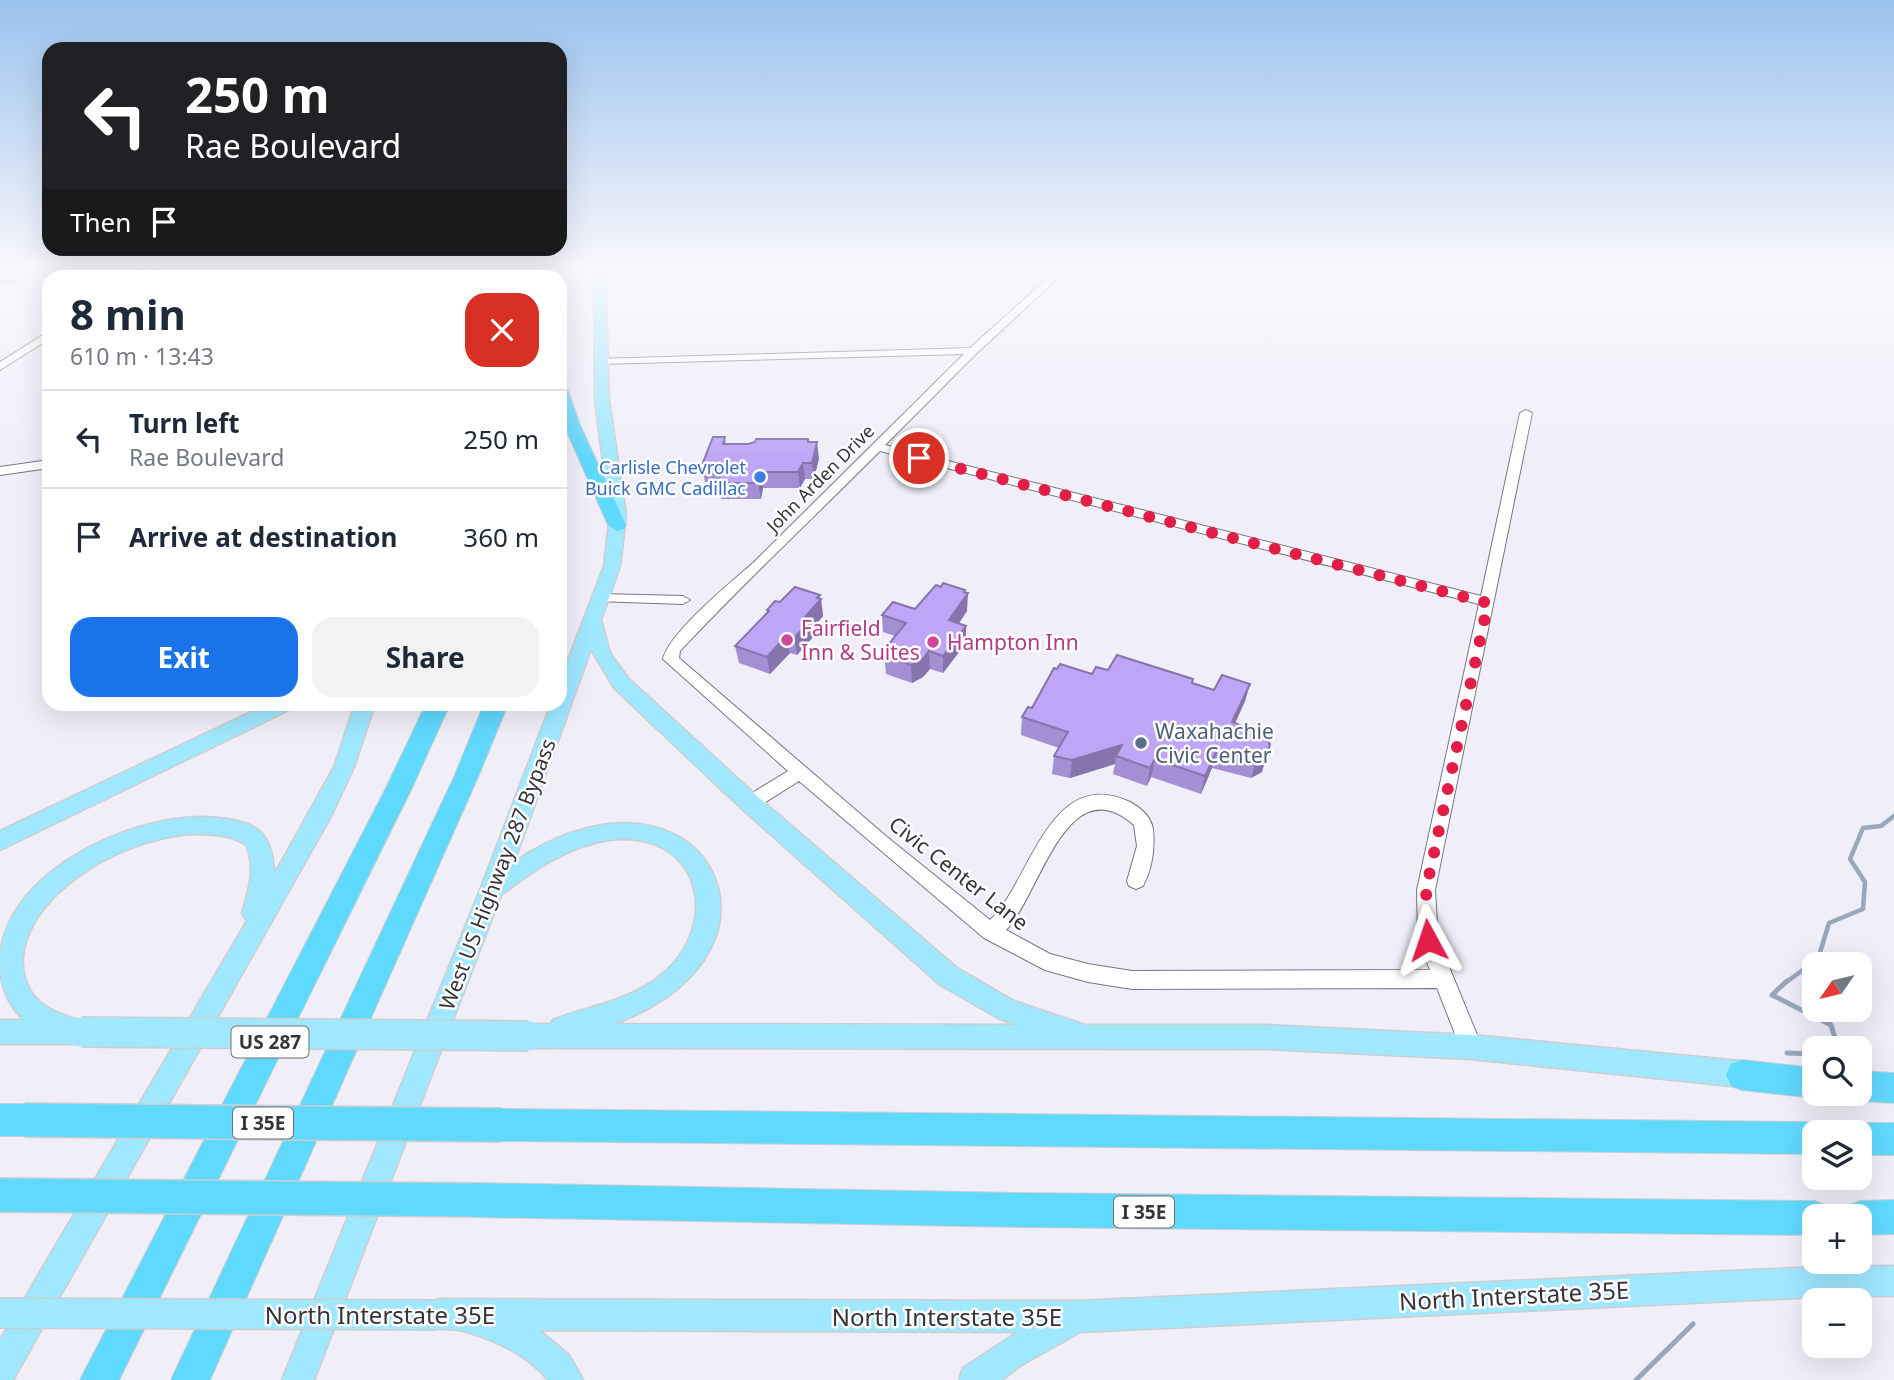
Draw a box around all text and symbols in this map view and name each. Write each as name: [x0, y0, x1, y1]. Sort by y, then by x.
text: 250 m: [185, 61, 330, 127]
icon: left: [70, 70, 161, 161]
text: Rae Boulevard: [185, 124, 401, 167]
icon: arrive: [145, 203, 183, 241]
text: Then: [70, 204, 131, 240]
text: 8 min: [70, 285, 186, 342]
button: close: [465, 293, 539, 367]
text: 610 m · 13:43: [70, 340, 214, 372]
text: Turn left: [129, 405, 240, 441]
street label: John Arden Drive: [760, 419, 879, 538]
icon: left: [70, 420, 108, 458]
text: 250 m: [463, 421, 539, 457]
pin: [889, 428, 949, 488]
icon: arrive: [900, 439, 938, 477]
text: Rae Boulevard: [129, 441, 284, 473]
place label: Carlisle Chevrolet Buick GMC Cadillac: [585, 455, 746, 500]
marker: Carlisle Chevrolet Buick GMC Cadillac: [752, 469, 768, 485]
icon: arrive: [70, 518, 108, 556]
text: Arrive at destination: [129, 519, 398, 555]
text: 360 m: [463, 519, 539, 555]
place label: Fairfield Inn & Suites: [801, 614, 920, 666]
button: Exit: [70, 617, 298, 697]
button: Share: [312, 617, 539, 697]
place label: Hampton Inn: [947, 628, 1079, 656]
marker: Fairfield Inn & Suites: [779, 632, 795, 648]
marker: Hampton Inn: [925, 634, 941, 650]
place label: Waxahachie Civic Center: [1155, 717, 1274, 769]
street label: West US Highway 287 Bypass: [432, 734, 562, 1014]
marker: Waxahachie Civic Center: [1133, 735, 1149, 751]
street label: Civic Center Lane: [884, 810, 1034, 936]
position arrow: [1391, 903, 1465, 977]
north arrow: [1802, 952, 1872, 1022]
map controls: [1802, 952, 1872, 1358]
road number: US 287: [232, 1026, 308, 1058]
button: search: [1802, 1036, 1872, 1106]
road number: I 35E: [233, 1107, 293, 1138]
button: layers: [1802, 1120, 1872, 1190]
road number: I 35E: [1114, 1196, 1174, 1228]
button: +: [1802, 1204, 1872, 1274]
street label: North Interstate 35E: [1398, 1272, 1630, 1318]
button: −: [1802, 1288, 1872, 1358]
street label: North Interstate 35E: [265, 1298, 495, 1331]
street label: North Interstate 35E: [832, 1300, 1062, 1333]

